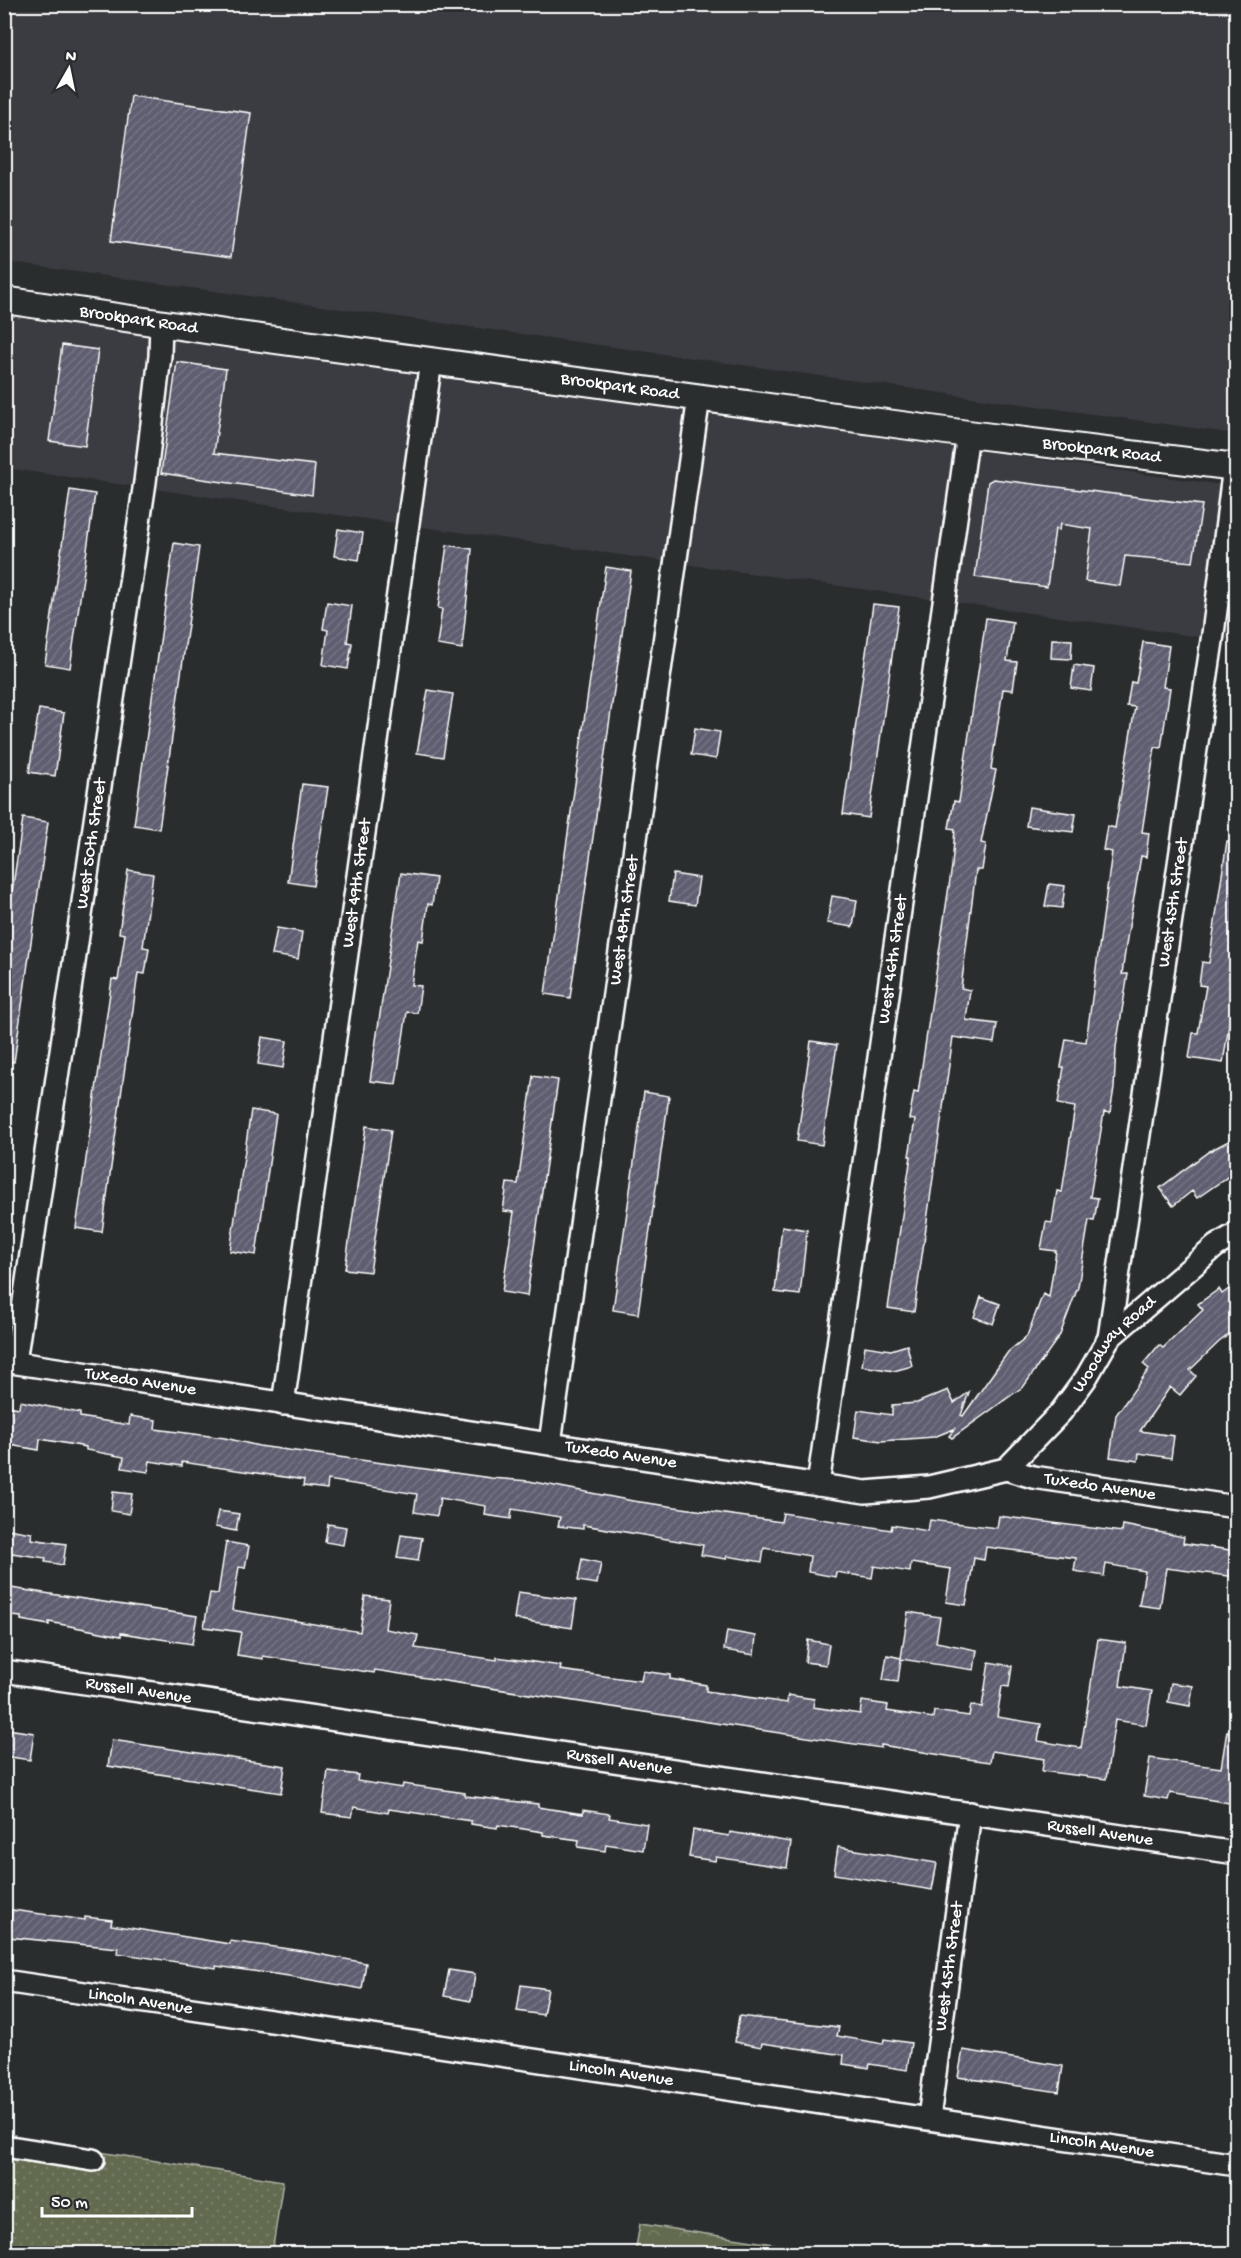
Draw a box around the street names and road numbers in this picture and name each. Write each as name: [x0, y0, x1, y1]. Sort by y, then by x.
street label: Brookpark Road: [77, 301, 200, 339]
street label: Brookpark Road: [558, 368, 682, 405]
street label: Brookpark Road: [1040, 433, 1164, 468]
street label: West 50th Street: [72, 775, 112, 910]
street label: West 49th Street: [337, 816, 377, 949]
street label: West 45th Street: [1153, 835, 1193, 969]
street label: West 48th Street: [605, 853, 644, 986]
street label: West 46th Street: [873, 892, 913, 1025]
street label: Woodway Road: [1068, 1291, 1162, 1397]
street label: Tuxedo Avenue: [82, 1363, 198, 1401]
street label: Tuxedo Avenue: [563, 1436, 679, 1474]
street label: Tuxedo Avenue: [1042, 1468, 1158, 1506]
street label: Russell Avenue: [84, 1673, 194, 1709]
street label: Russell Avenue: [565, 1744, 674, 1780]
street label: Russell Avenue: [1046, 1815, 1155, 1851]
street label: West 45th Street: [930, 1899, 969, 2032]
street label: Lincoln Avenue: [87, 1983, 195, 2020]
street label: Lincoln Avenue: [567, 2055, 676, 2091]
street label: Lincoln Avenue: [1048, 2127, 1156, 2163]

